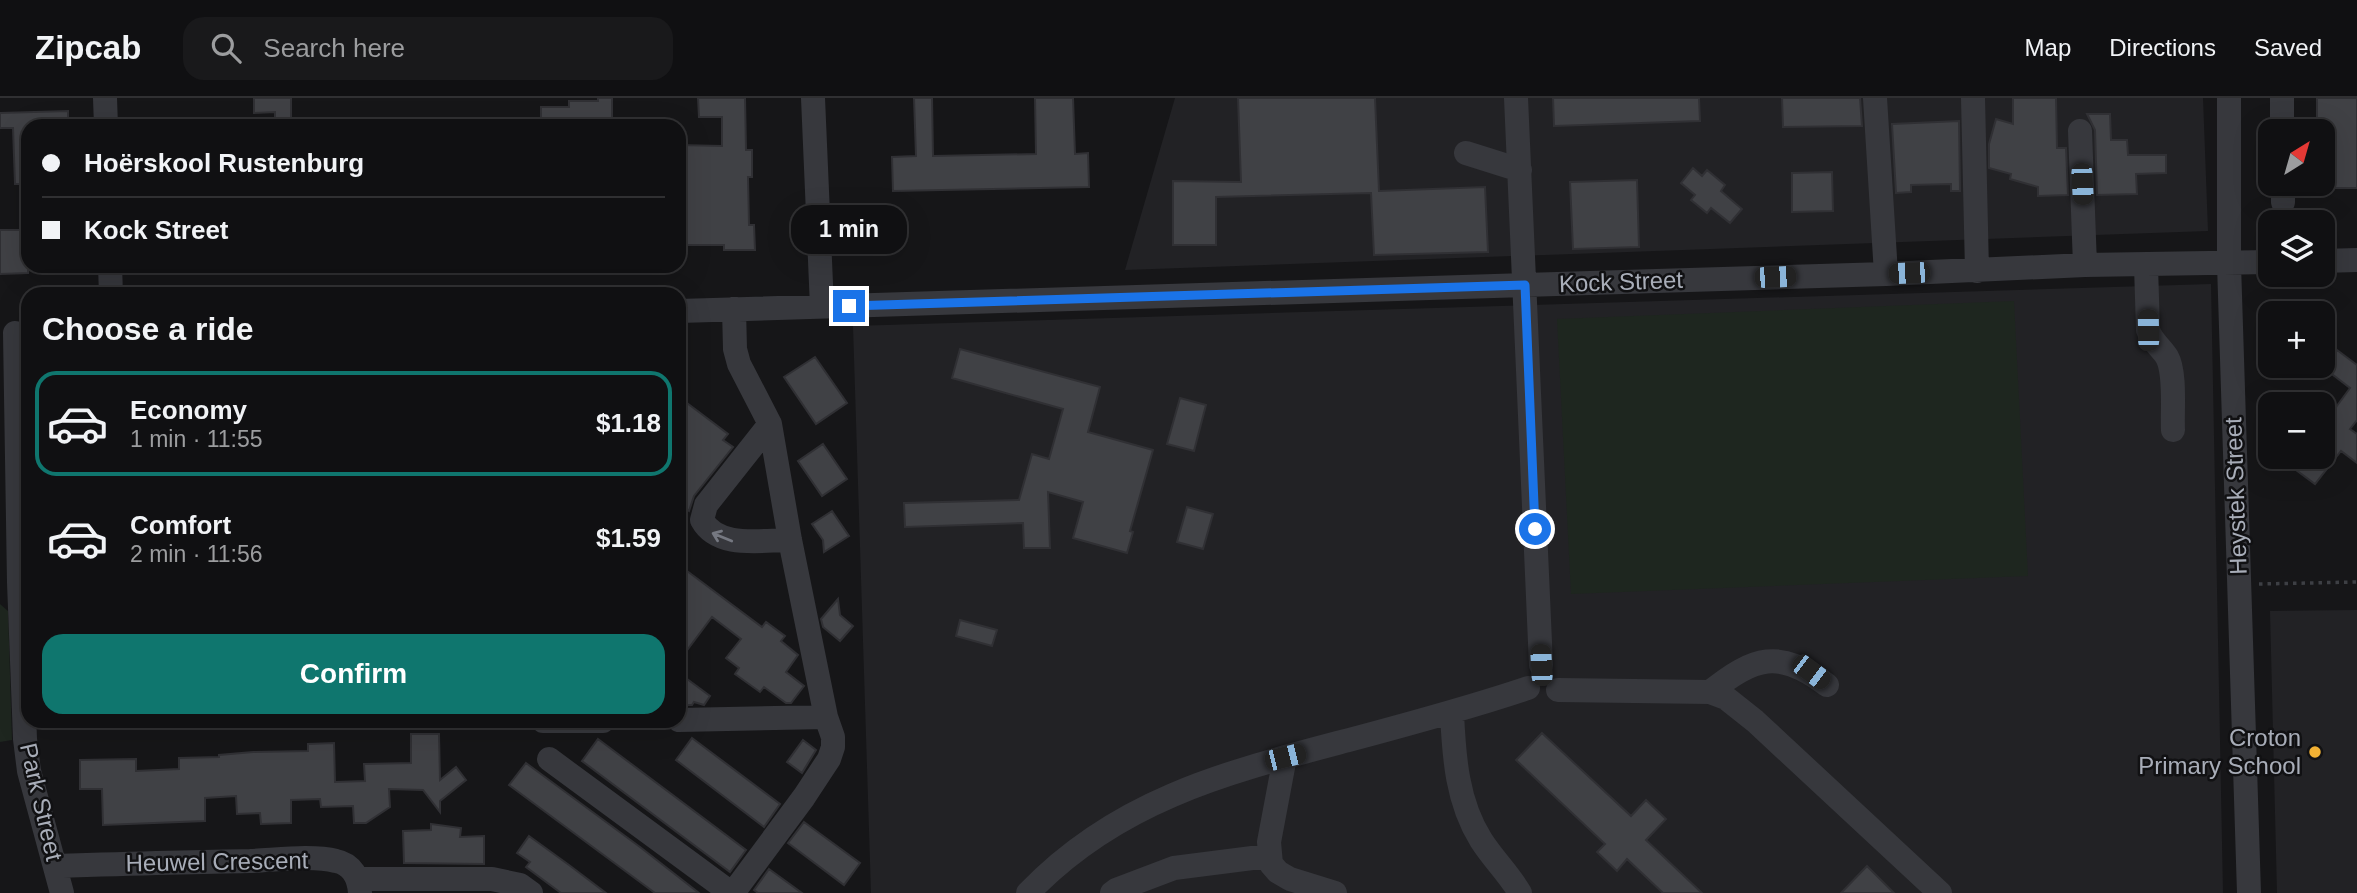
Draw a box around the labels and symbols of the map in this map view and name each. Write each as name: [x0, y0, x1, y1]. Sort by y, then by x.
north arrow: [2258, 119, 2334, 196]
car: [2071, 162, 2094, 206]
callout: 1 min: [791, 204, 907, 254]
car: [1888, 262, 1931, 284]
street label: Kock Street: [1559, 266, 1684, 297]
car: [1754, 266, 1797, 288]
route end: [833, 290, 865, 322]
car: [2138, 309, 2159, 351]
street label: Heystek Street: [2219, 417, 2252, 575]
route start: [1519, 513, 1551, 545]
one-way arrow: [712, 529, 734, 542]
car: [1530, 643, 1553, 687]
car: [1788, 651, 1835, 693]
place label: Croton Primary School: [2138, 724, 2301, 779]
street label: Park Street: [15, 740, 68, 864]
car: [1263, 742, 1308, 772]
marker: Croton Primary School: [2307, 744, 2323, 760]
street label: Heuwel Crescent: [125, 846, 309, 877]

